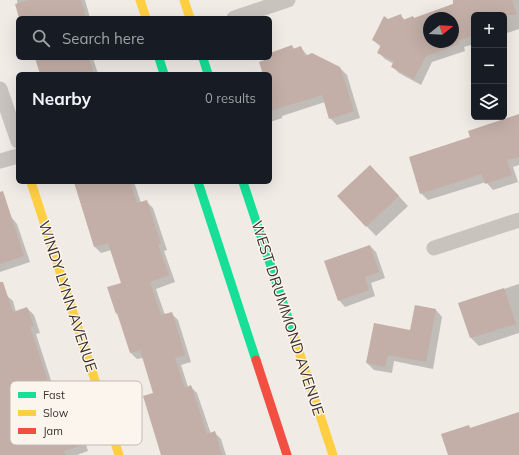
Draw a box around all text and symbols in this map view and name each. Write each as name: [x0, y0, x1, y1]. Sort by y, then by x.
north arrow: [423, 12, 459, 48]
map controls: [471, 12, 507, 120]
button: +: [471, 12, 507, 48]
search box: [16, 16, 272, 60]
icon: search: [30, 27, 52, 49]
text: Search here: [62, 29, 144, 48]
button: −: [471, 48, 507, 84]
button: layers: [471, 84, 507, 120]
text: Nearby: [32, 88, 91, 109]
text: 0 results: [205, 90, 256, 106]
street label: WINDY LYNN AVENUE: [35, 218, 101, 374]
street label: WEST DRUMMOND AVENUE: [247, 218, 329, 418]
legend: [10, 381, 142, 445]
text: Fast: [43, 388, 65, 402]
text: Slow: [43, 406, 69, 420]
text: Jam: [43, 424, 63, 438]

